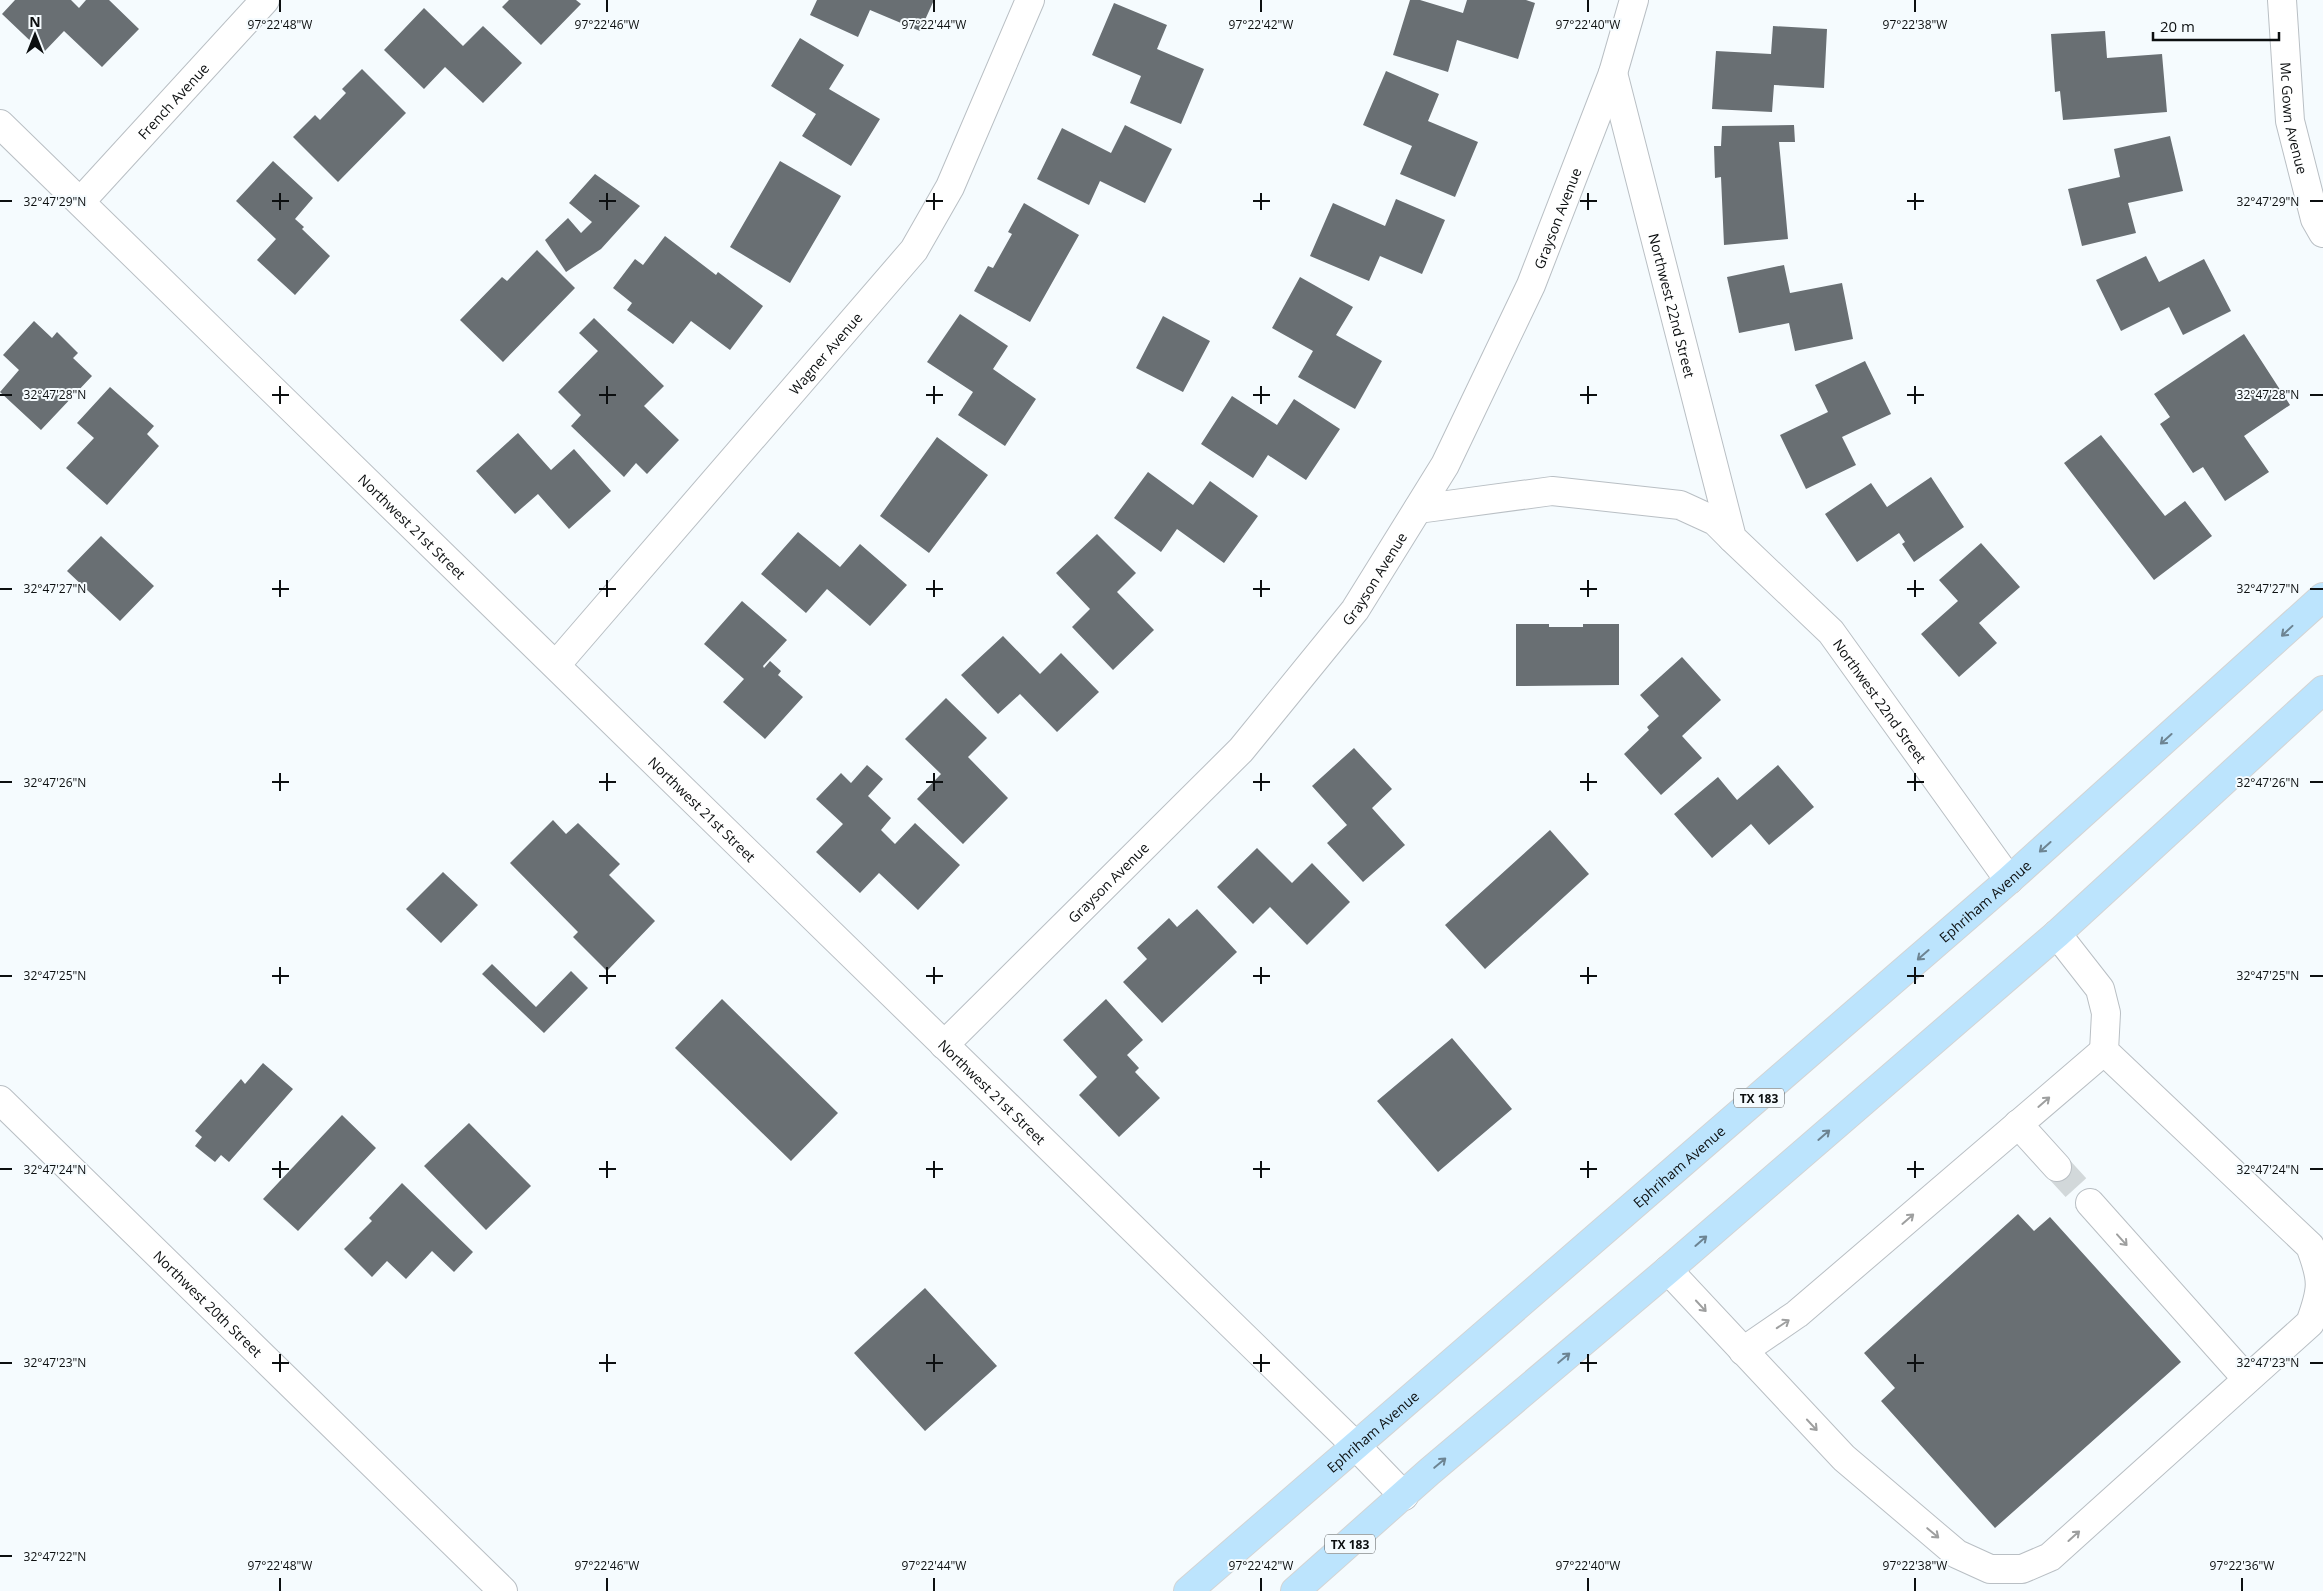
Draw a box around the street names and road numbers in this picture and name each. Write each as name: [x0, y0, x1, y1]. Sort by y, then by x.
street label: French Avenue: [133, 58, 213, 143]
street label: Mc Gown Avenue: [2277, 62, 2313, 176]
street label: Grayson Avenue: [1529, 165, 1585, 271]
street label: Northwest 22nd Street: [1645, 231, 1700, 380]
street label: Wagner Avenue: [784, 308, 866, 398]
street label: Northwest 21st Street: [355, 469, 470, 583]
street label: Grayson Avenue: [1337, 528, 1411, 629]
street label: Northwest 22nd Street: [1829, 635, 1931, 766]
street label: Northwest 21st Street: [645, 752, 760, 865]
street label: Grayson Avenue: [1063, 838, 1153, 927]
street label: Ephriham Avenue: [1935, 855, 2035, 946]
street label: Northwest 21st Street: [935, 1035, 1050, 1148]
road number: TX 183: [1734, 1088, 1784, 1108]
street label: Ephriham Avenue: [1629, 1121, 1729, 1211]
street label: Northwest 20th Street: [150, 1246, 267, 1361]
street label: Ephriham Avenue: [1322, 1386, 1423, 1476]
road number: TX 183: [1325, 1535, 1375, 1554]

